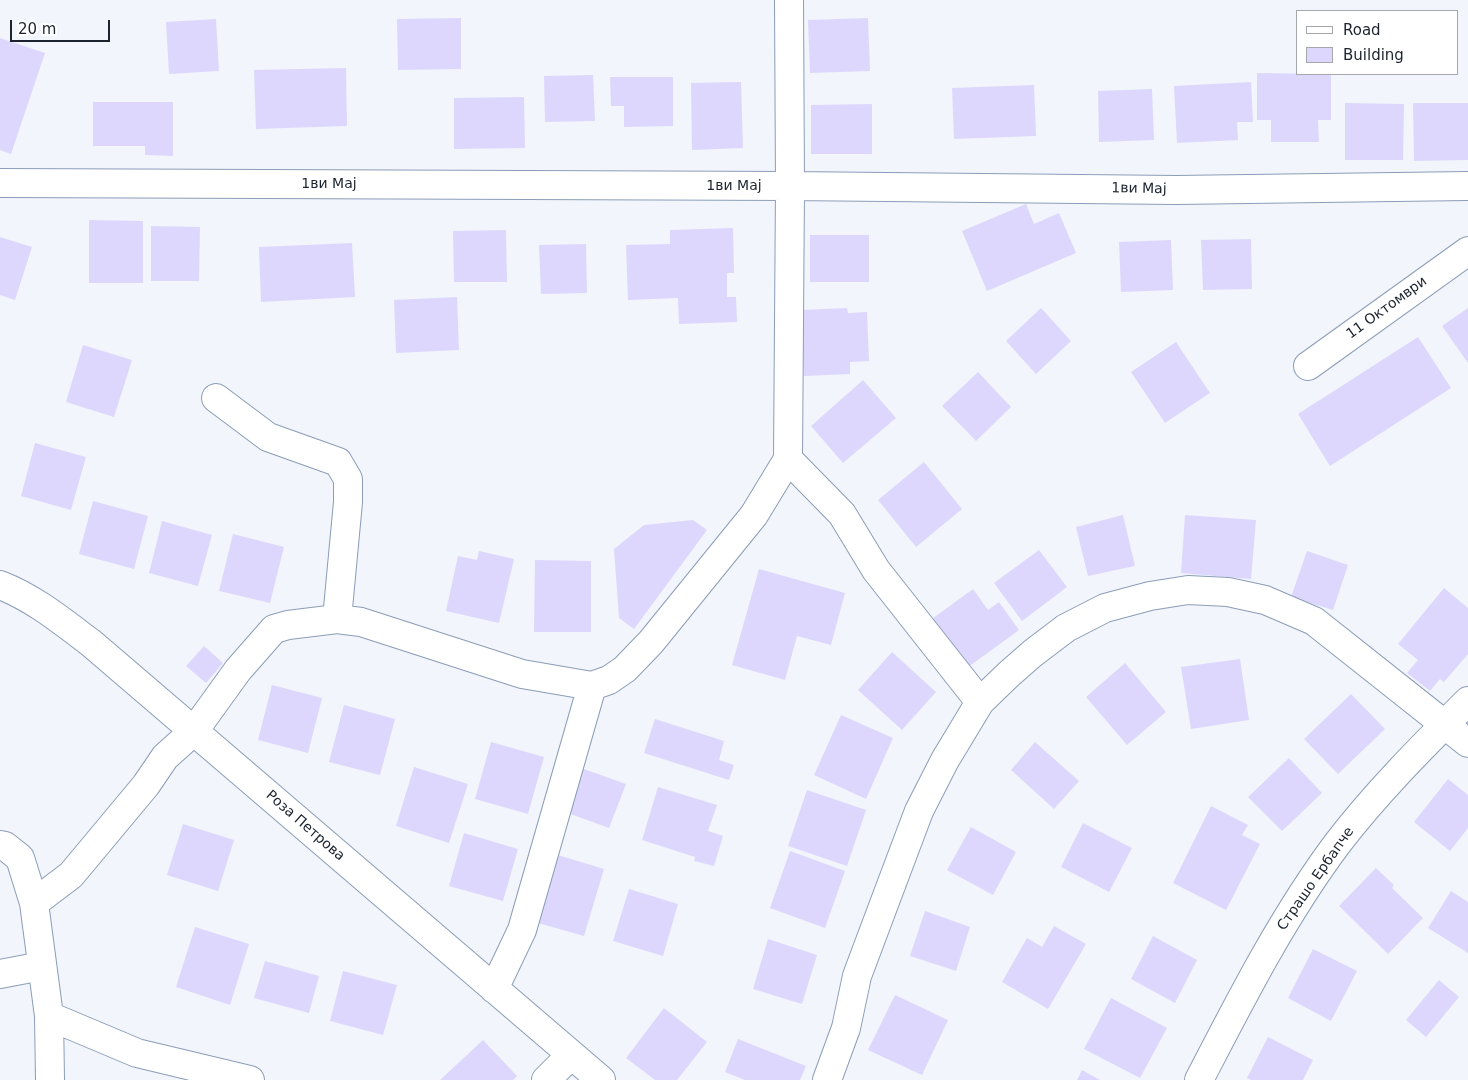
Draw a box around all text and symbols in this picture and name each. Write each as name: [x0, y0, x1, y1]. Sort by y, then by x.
scale bar: [12, 10, 112, 42]
legend: [1296, 10, 1458, 75]
text: 20 m: [18, 20, 56, 38]
text: Road: [1343, 21, 1381, 39]
text: Building: [1343, 46, 1404, 64]
street label: 1ви Мај: [301, 176, 357, 192]
street label: 1ви Мај: [706, 178, 762, 194]
street label: 1ви Мај: [1111, 180, 1167, 198]
street label: 11 Октомври: [1344, 273, 1430, 343]
street label: Роза Петрова: [262, 787, 348, 865]
street label: Страшо Ербапче: [1274, 824, 1358, 934]

